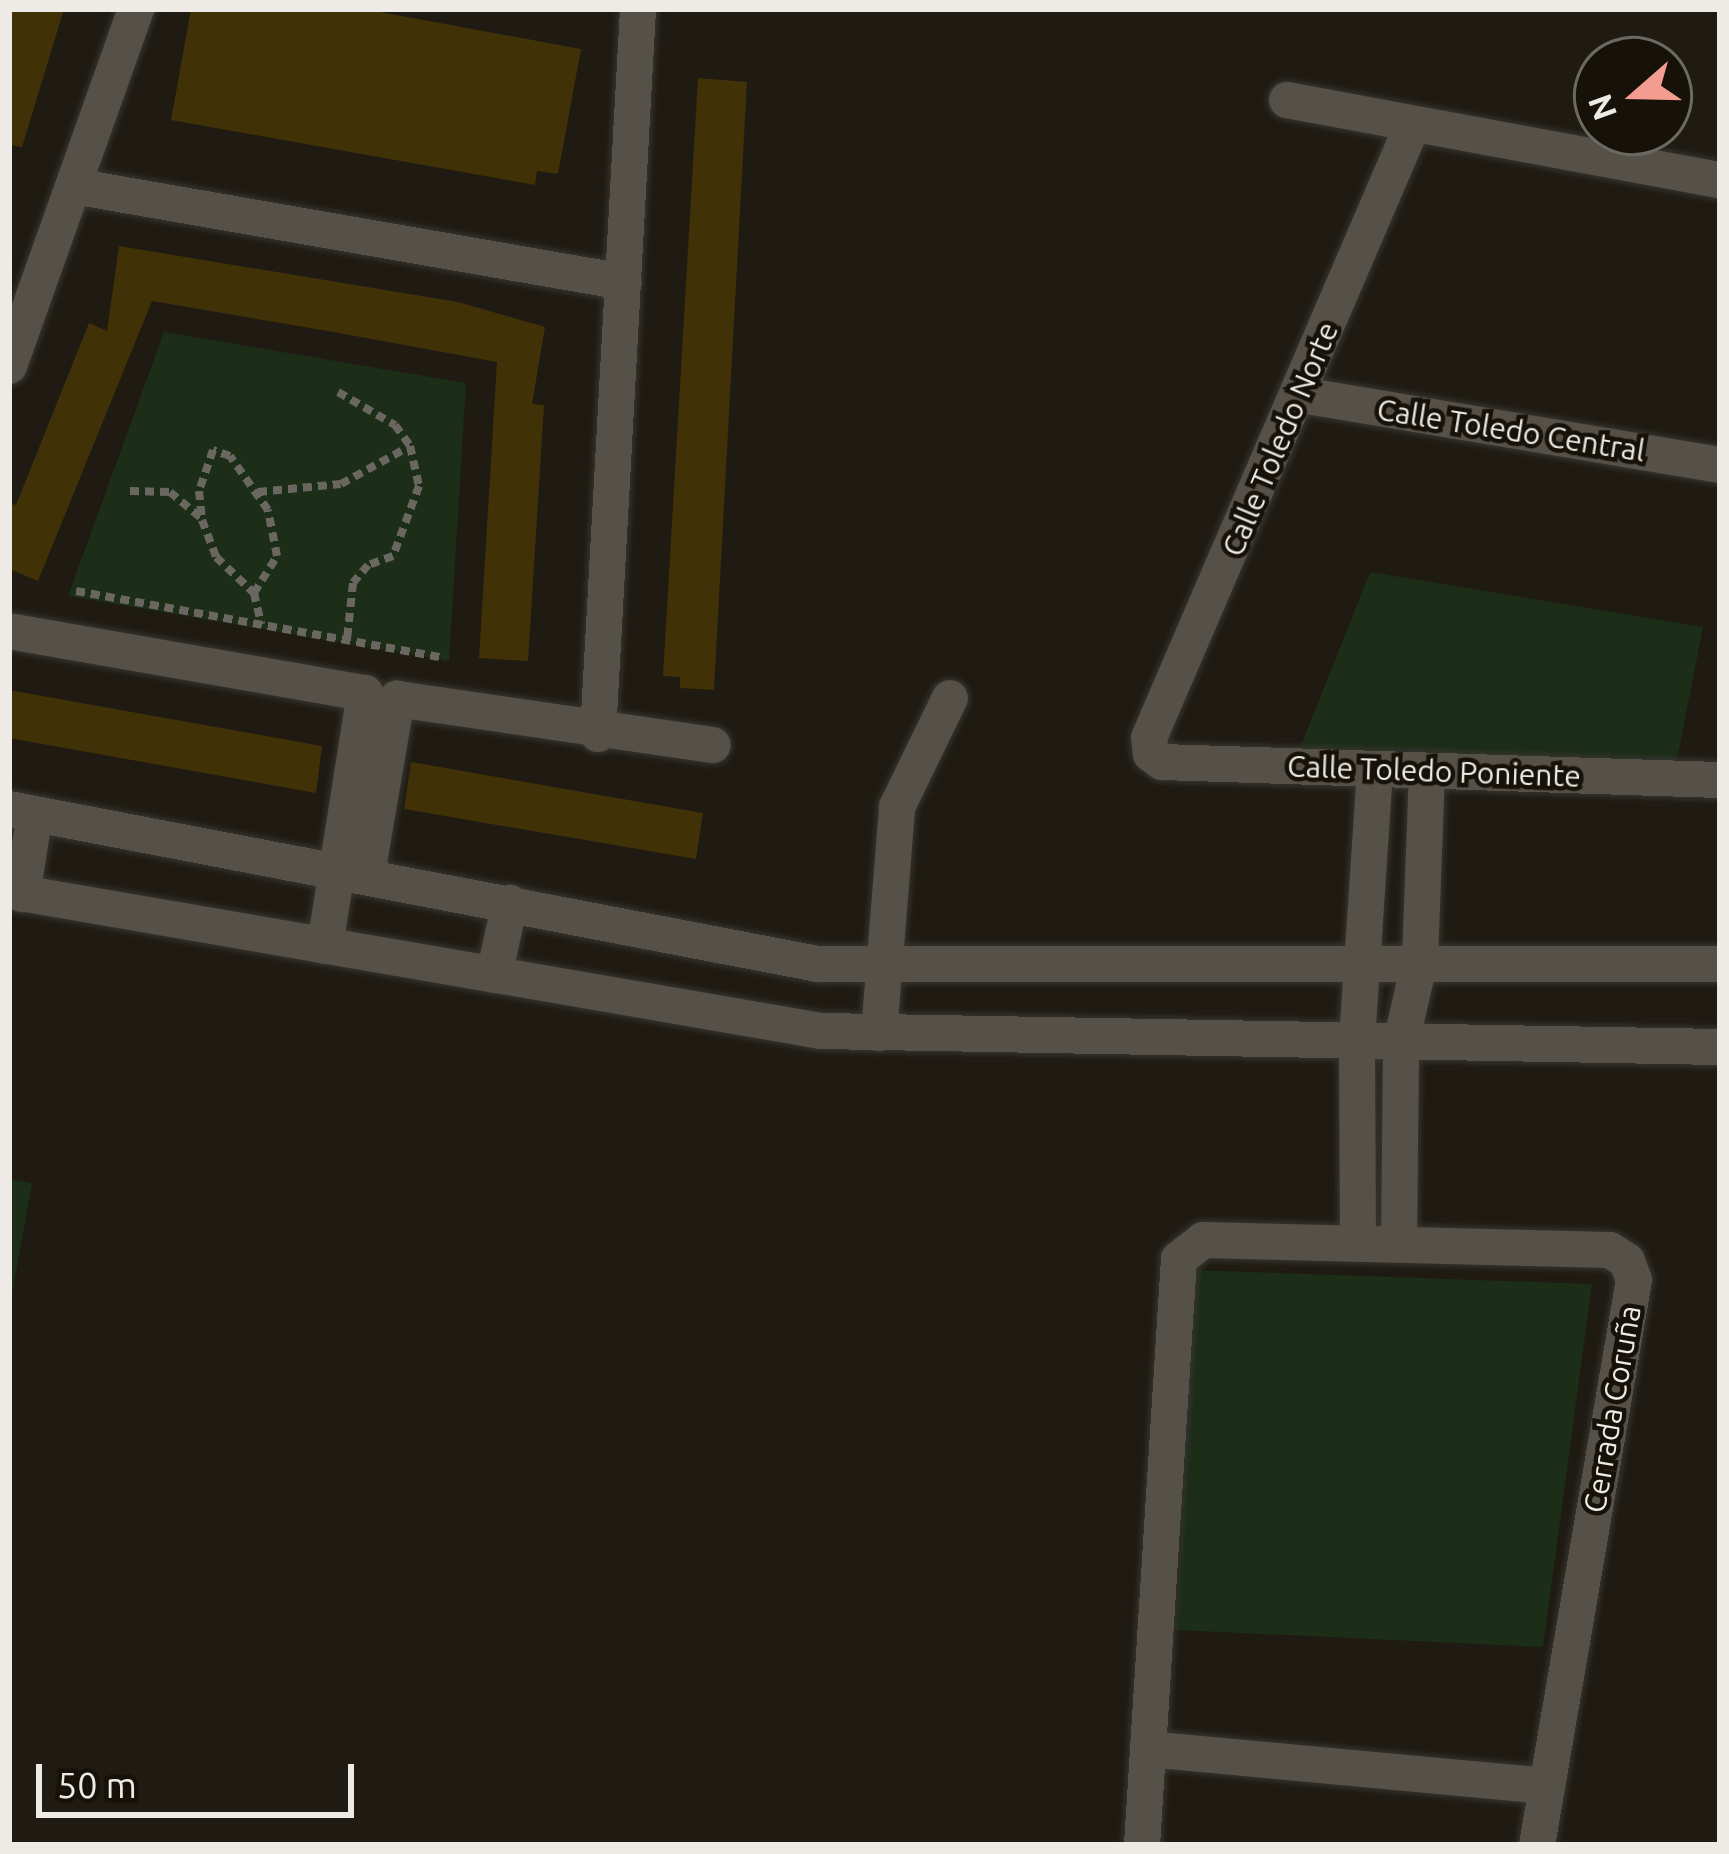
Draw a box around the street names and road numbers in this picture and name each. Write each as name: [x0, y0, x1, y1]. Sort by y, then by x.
street label: Calle Toledo Norte: [1214, 317, 1346, 561]
street label: Calle Toledo Central: [1375, 391, 1647, 469]
street label: Calle Toledo Poniente: [1287, 748, 1581, 794]
street label: Cerrada Coruña: [1576, 1303, 1648, 1515]

